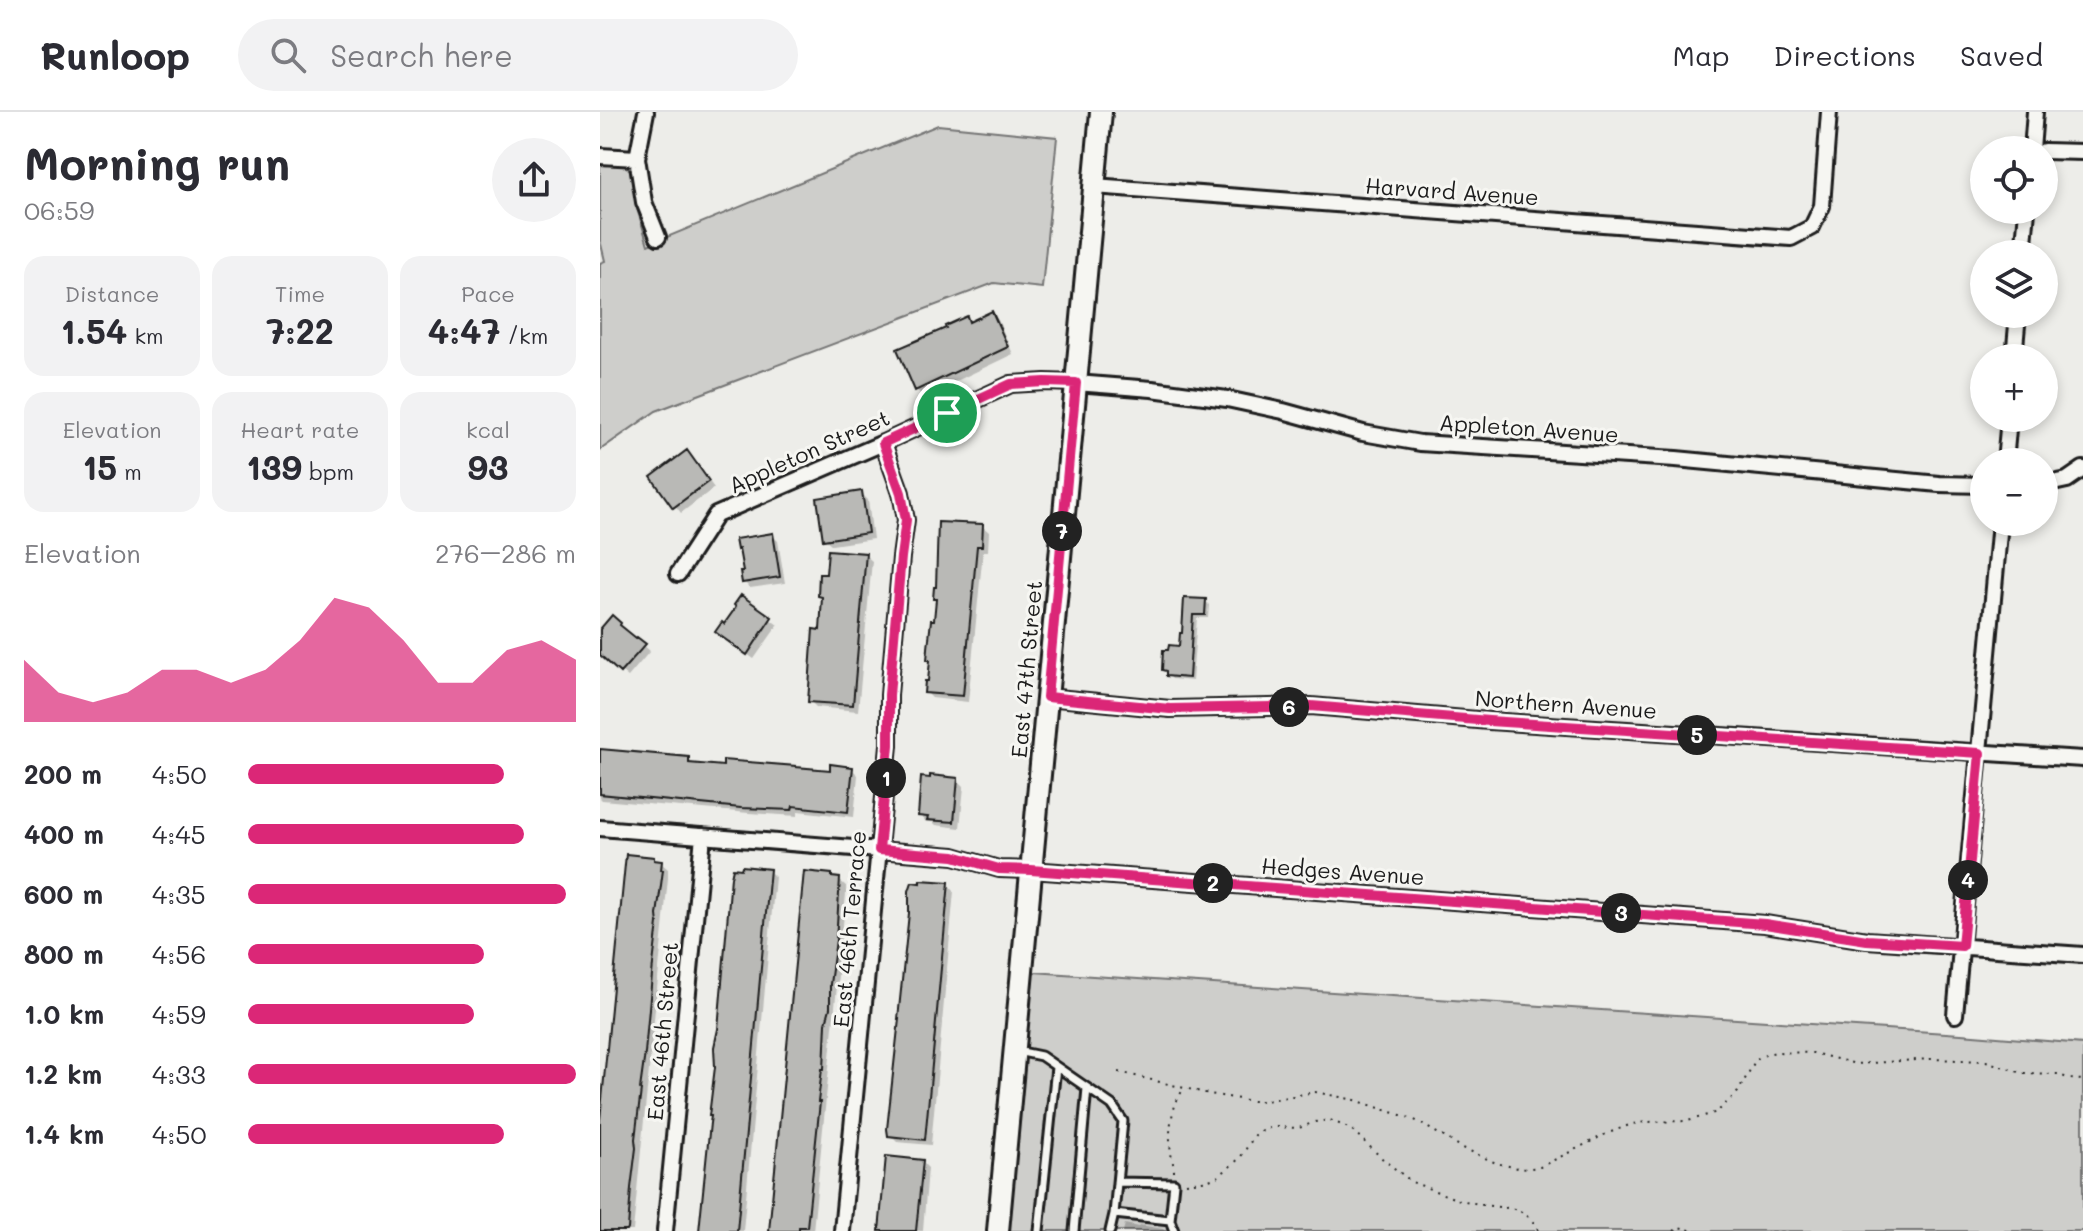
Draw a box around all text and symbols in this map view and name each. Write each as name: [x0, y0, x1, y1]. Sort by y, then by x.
search box: [238, 19, 798, 91]
text: Runloop: [40, 30, 190, 80]
icon: search: [266, 33, 310, 77]
text: Search here: [330, 35, 513, 75]
text: Map: [1673, 37, 1730, 73]
text: Directions: [1774, 37, 1916, 73]
text: Saved: [1960, 37, 2043, 73]
text: Morning run: [24, 134, 290, 191]
map controls: [1970, 136, 2058, 536]
button: locate: [1970, 136, 2058, 224]
button: share: [492, 138, 576, 222]
street label: Harvard Avenue: [1364, 170, 1540, 212]
text: 06:59: [24, 193, 94, 227]
button: layers: [1970, 240, 2058, 328]
text: Distance: [65, 279, 159, 308]
text: Time: [275, 279, 325, 308]
text: Pace: [461, 279, 515, 308]
text: 1.54: [60, 308, 127, 353]
text: 7:22: [266, 308, 334, 353]
text: 4:47: [428, 308, 501, 353]
text: km: [127, 321, 164, 350]
text: /km: [501, 321, 548, 350]
button: +: [1970, 344, 2058, 432]
pin: [913, 379, 981, 447]
icon: arrive: [925, 391, 969, 435]
street label: Appleton Street: [724, 402, 894, 500]
street label: Appleton Avenue: [1438, 407, 1620, 449]
text: Elevation: [63, 415, 161, 444]
text: Heart rate: [241, 415, 359, 444]
text: kcal: [466, 415, 510, 444]
text: 15: [82, 444, 117, 489]
text: 139: [246, 444, 302, 489]
text: 93: [468, 444, 508, 489]
button: −: [1970, 448, 2058, 536]
text: m: [117, 457, 142, 486]
text: bpm: [302, 457, 354, 486]
pin: 7: [1042, 511, 1082, 551]
text: 7: [1056, 516, 1068, 545]
text: Elevation: [24, 536, 141, 570]
text: 276–286 m: [435, 536, 576, 570]
street label: East 47th Street: [1004, 579, 1048, 759]
street label: Northern Avenue: [1474, 683, 1658, 725]
pin: 6: [1269, 687, 1309, 727]
text: 6: [1282, 692, 1296, 721]
pin: 5: [1677, 715, 1717, 755]
text: 5: [1691, 720, 1703, 749]
text: 200 m: [24, 757, 102, 791]
text: 4:50: [152, 757, 207, 791]
pin: 1: [866, 758, 906, 798]
text: 1: [881, 763, 891, 792]
text: 400 m: [24, 817, 104, 851]
text: 4:45: [152, 817, 206, 851]
street label: East 46th Terrace: [826, 829, 872, 1029]
street label: Hedges Avenue: [1260, 851, 1426, 891]
pin: 4: [1948, 860, 1988, 900]
pin: 2: [1193, 863, 1233, 903]
text: 4: [1961, 865, 1975, 894]
text: 2: [1207, 868, 1219, 897]
text: 600 m: [24, 877, 103, 911]
text: 4:35: [152, 877, 206, 911]
pin: 3: [1601, 893, 1641, 933]
text: 3: [1614, 898, 1628, 927]
text: 800 m: [24, 937, 104, 971]
text: 4:56: [152, 937, 206, 971]
street label: East 46th Street: [640, 941, 684, 1121]
text: 1.0 km: [24, 997, 104, 1031]
text: 4:59: [152, 997, 206, 1031]
text: 1.2 km: [24, 1057, 102, 1091]
text: 4:33: [152, 1057, 206, 1091]
text: 1.4 km: [24, 1117, 104, 1151]
text: 4:50: [152, 1117, 207, 1151]

